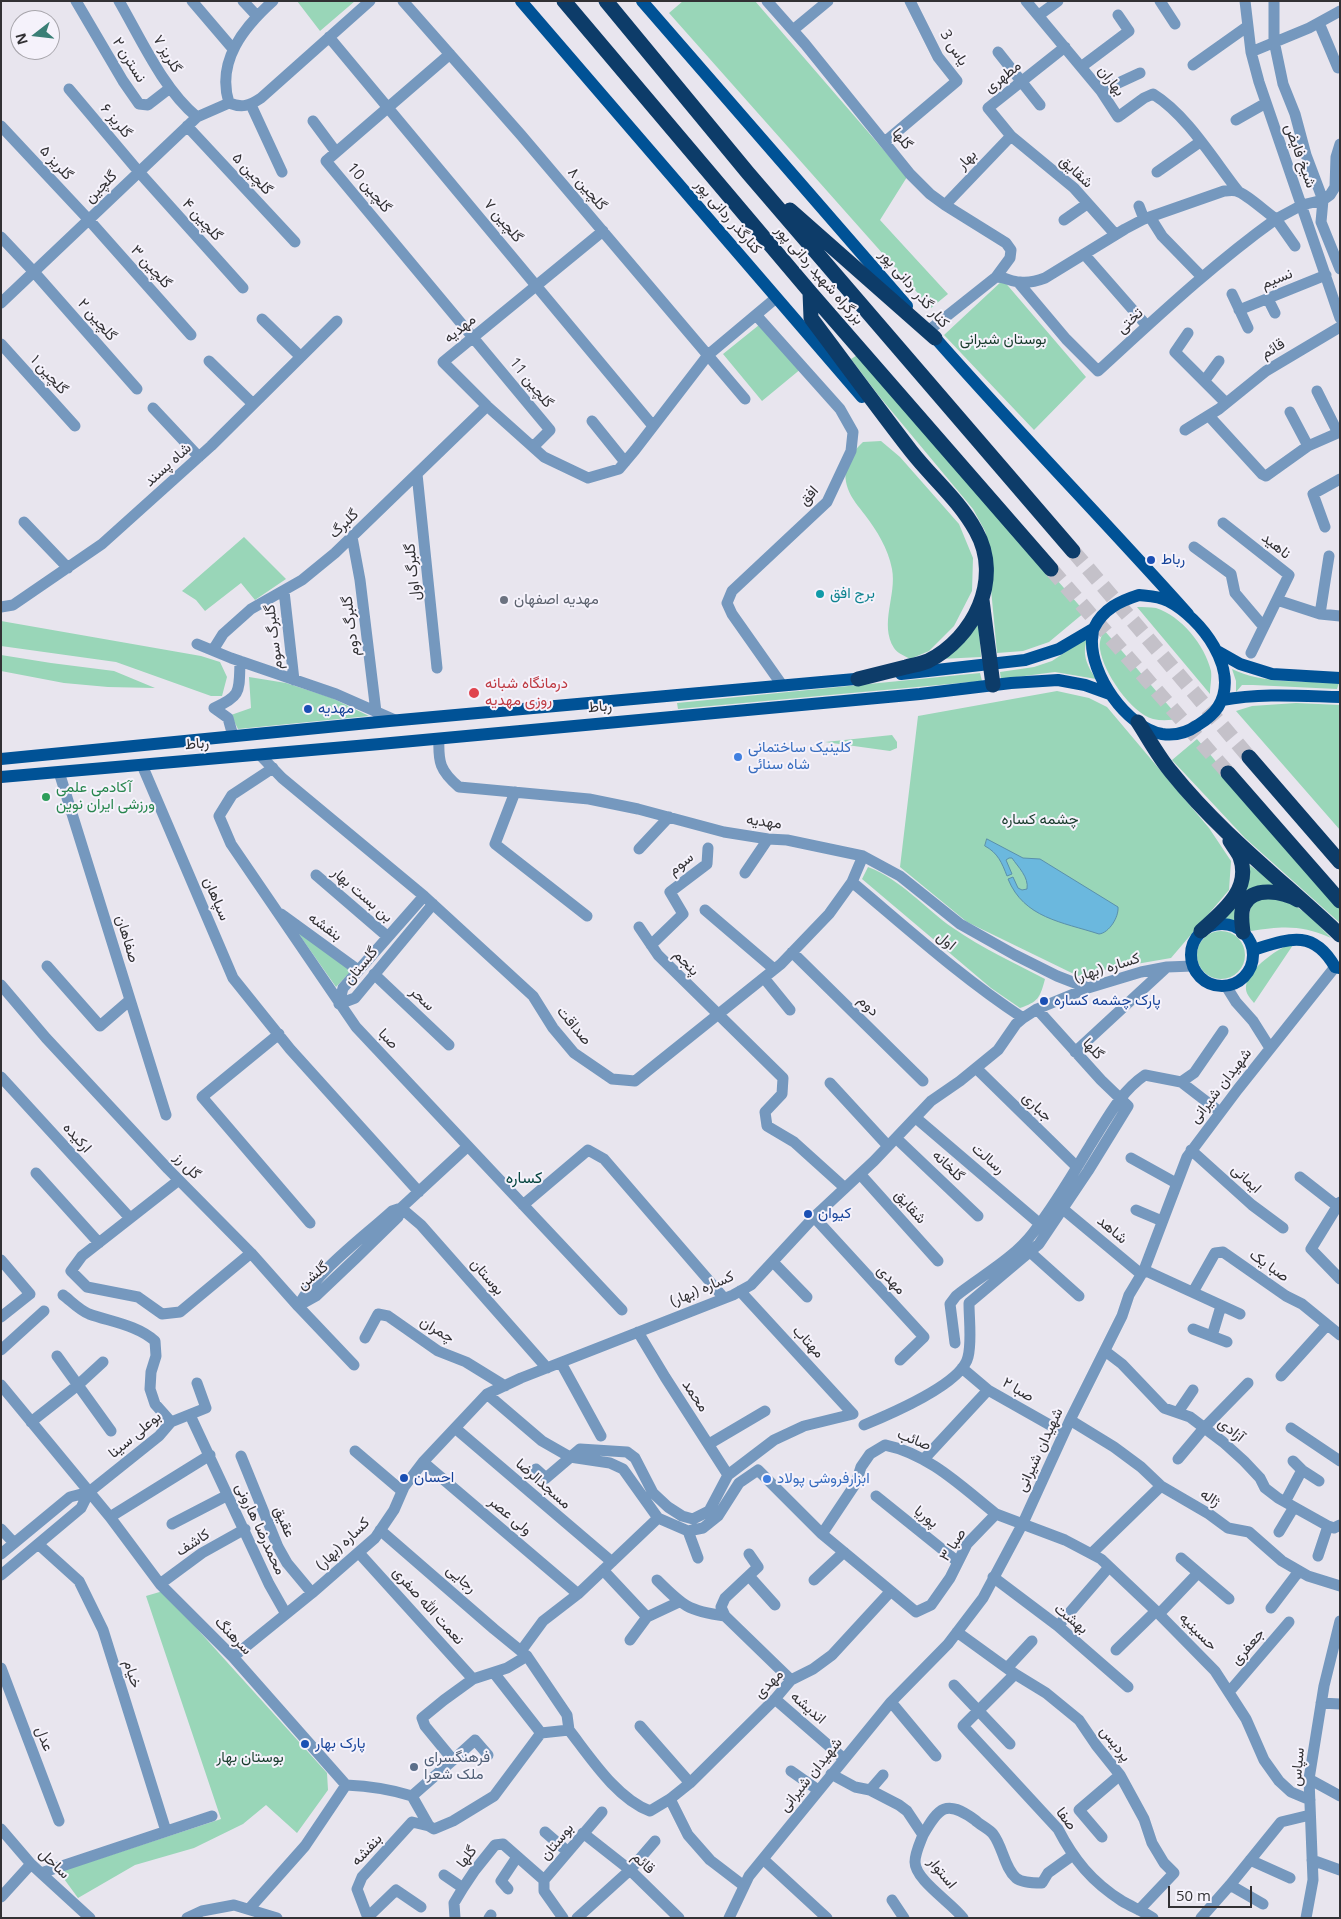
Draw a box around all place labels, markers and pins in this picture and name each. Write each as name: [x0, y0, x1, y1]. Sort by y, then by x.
place label: رباط: [1161, 551, 1185, 569]
marker: رباط: [1145, 554, 1157, 566]
place label: برج افق: [830, 585, 875, 603]
marker: برج افق: [814, 588, 826, 600]
place label: مهدیه اصفهان: [514, 591, 599, 609]
marker: مهدیه اصفهان: [498, 594, 510, 606]
place label: درمانگاه شبانه روزی مهدیه: [485, 675, 568, 710]
marker: درمانگاه شبانه روزی مهدیه: [467, 686, 481, 700]
place label: مهدیه: [318, 700, 354, 718]
marker: مهدیه: [302, 703, 314, 715]
place label: کلینیک ساختمانی شاه سنائی: [748, 739, 851, 774]
marker: کلینیک ساختمانی شاه سنائی: [732, 751, 744, 763]
place label: آکادمی علمی ورزشی ایران نوین: [56, 779, 155, 814]
marker: آکادمی علمی ورزشی ایران نوین: [40, 791, 52, 803]
place label: پارک چشمه کساره: [1054, 992, 1161, 1010]
marker: پارک چشمه کساره: [1038, 995, 1050, 1007]
place label: کیوان: [818, 1205, 851, 1223]
marker: کیوان: [802, 1208, 814, 1220]
place label: احسان: [414, 1469, 454, 1487]
place label: ابزارفروشی پولاد: [777, 1470, 870, 1488]
marker: احسان: [398, 1472, 410, 1484]
marker: ابزارفروشی پولاد: [761, 1473, 773, 1485]
place label: پارک بهار: [315, 1735, 365, 1753]
marker: پارک بهار: [299, 1738, 311, 1750]
place label: فرهنگسرای ملک شعرا: [424, 1749, 490, 1784]
marker: فرهنگسرای ملک شعرا: [408, 1761, 420, 1773]

